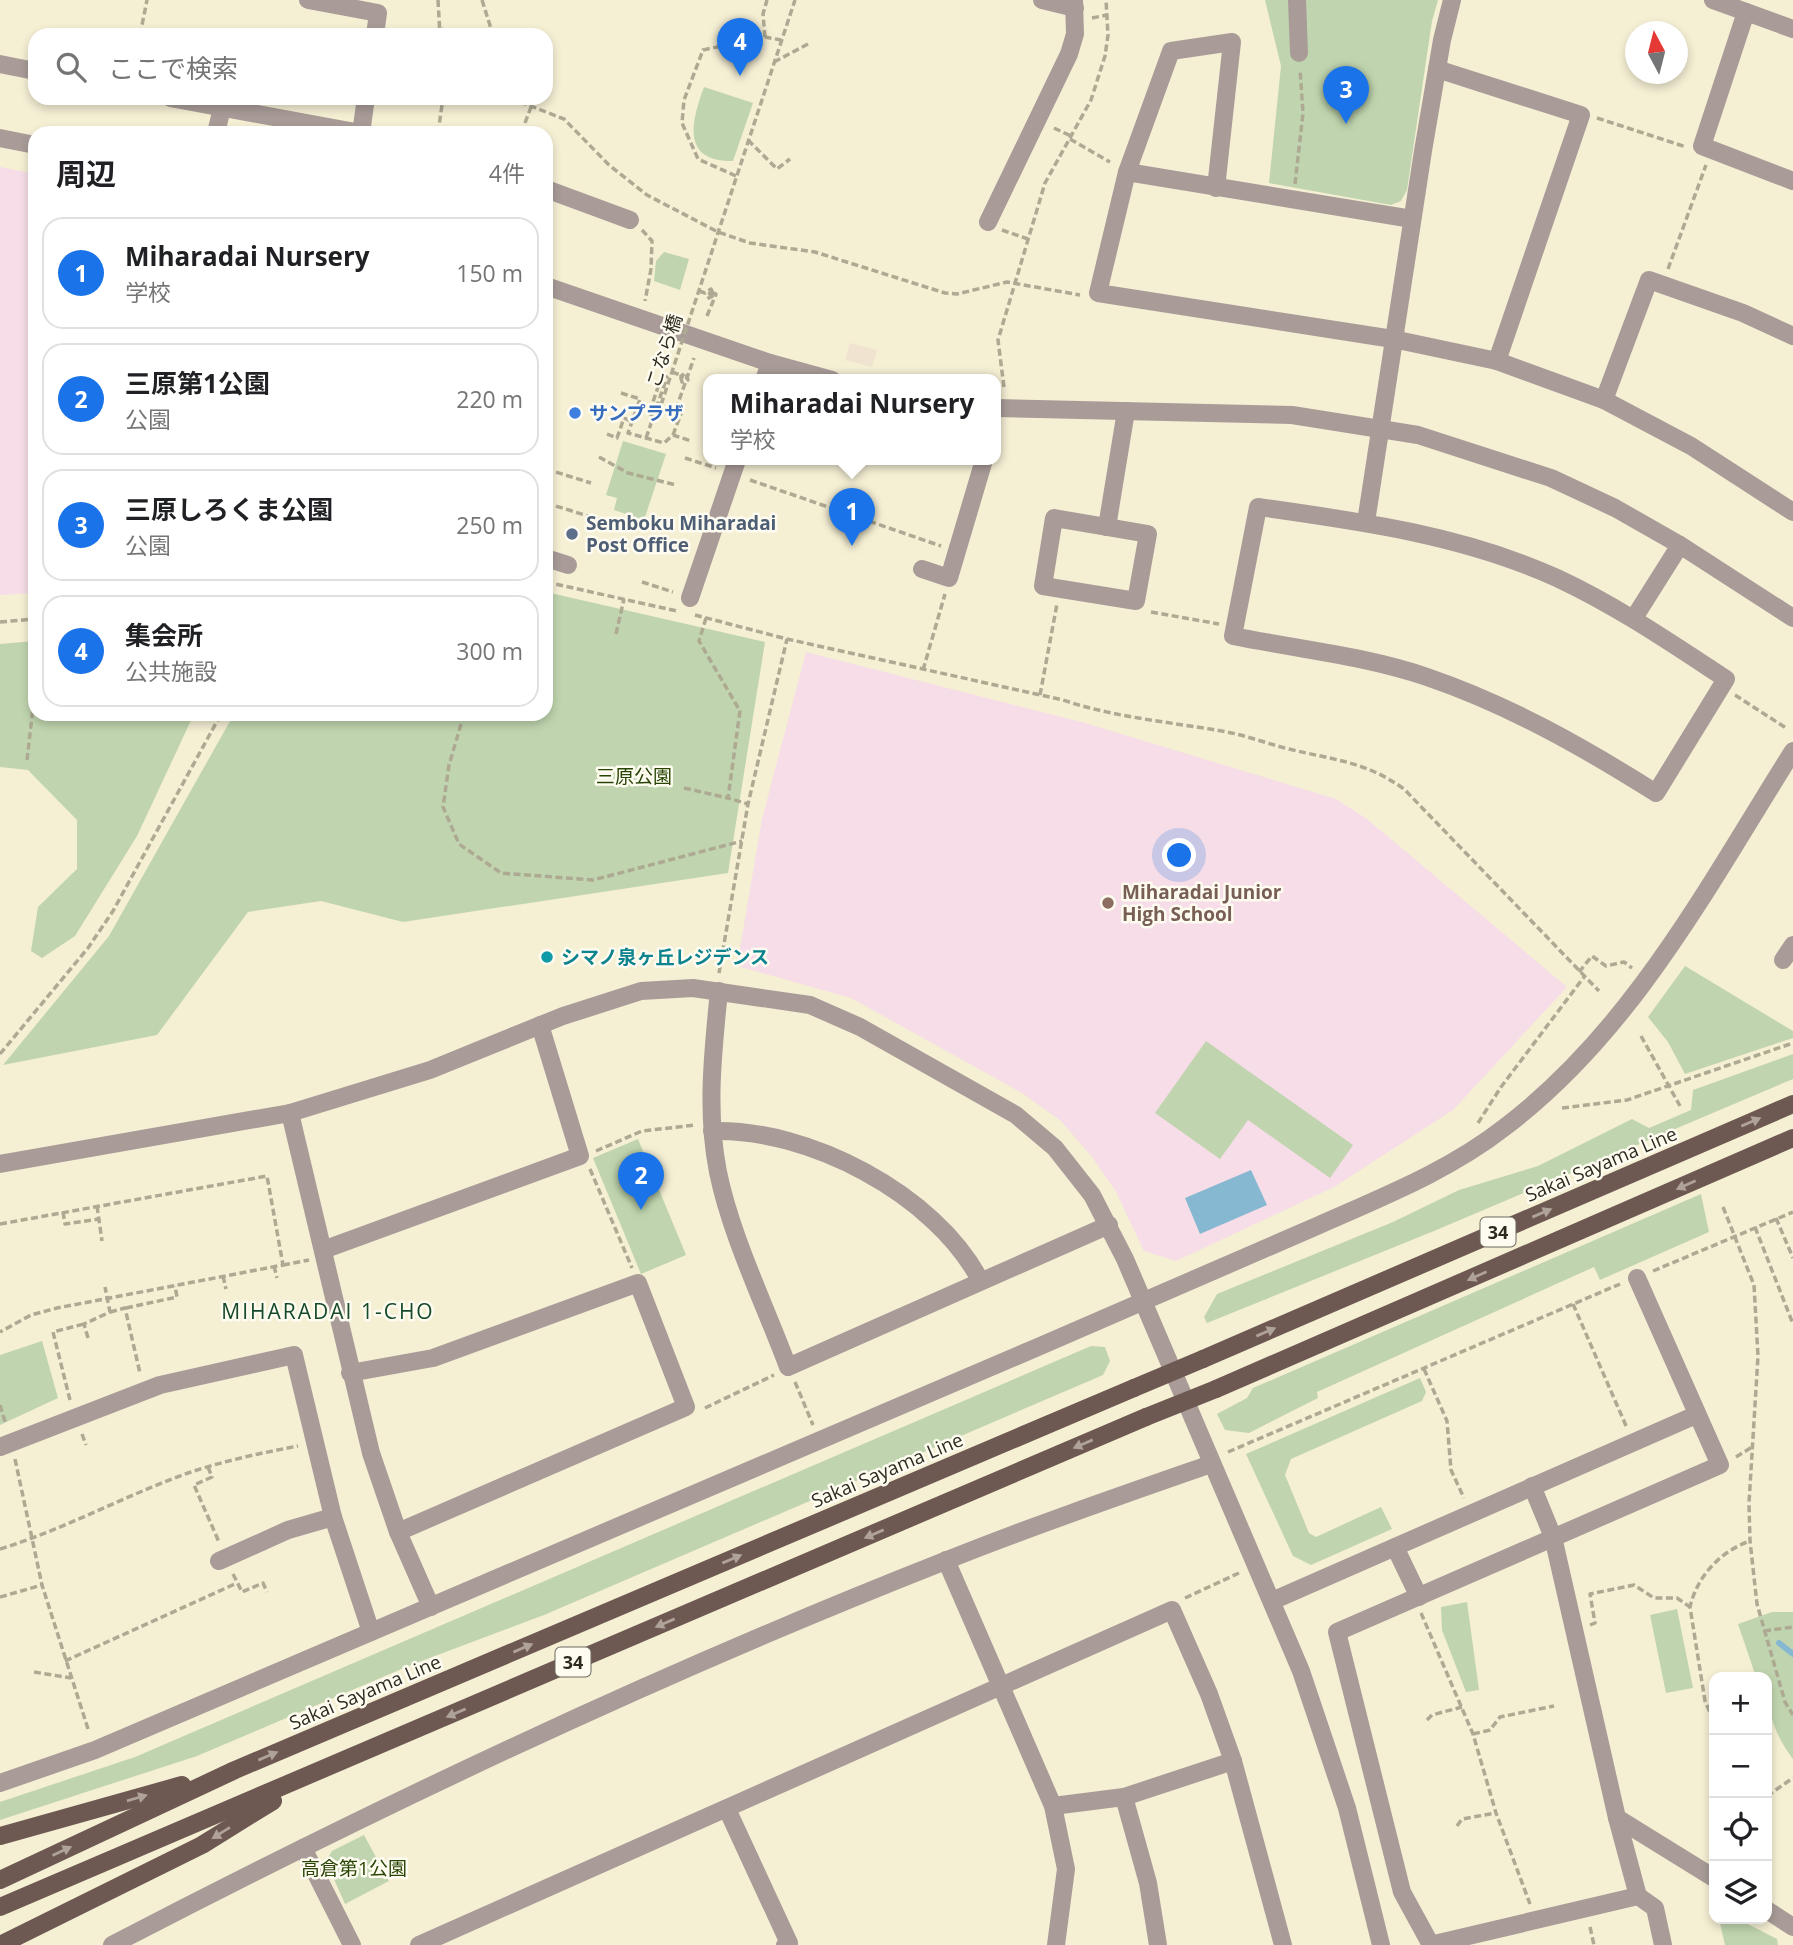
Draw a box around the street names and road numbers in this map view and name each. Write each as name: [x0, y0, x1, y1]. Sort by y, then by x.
street label: こなら橋: [640, 311, 688, 391]
street label: Sakai Sayama Line: [1521, 1120, 1681, 1208]
road number: 34: [1480, 1218, 1516, 1246]
street label: Sakai Sayama Line: [807, 1426, 967, 1514]
road number: 34: [556, 1647, 590, 1676]
street label: Sakai Sayama Line: [285, 1648, 445, 1736]

